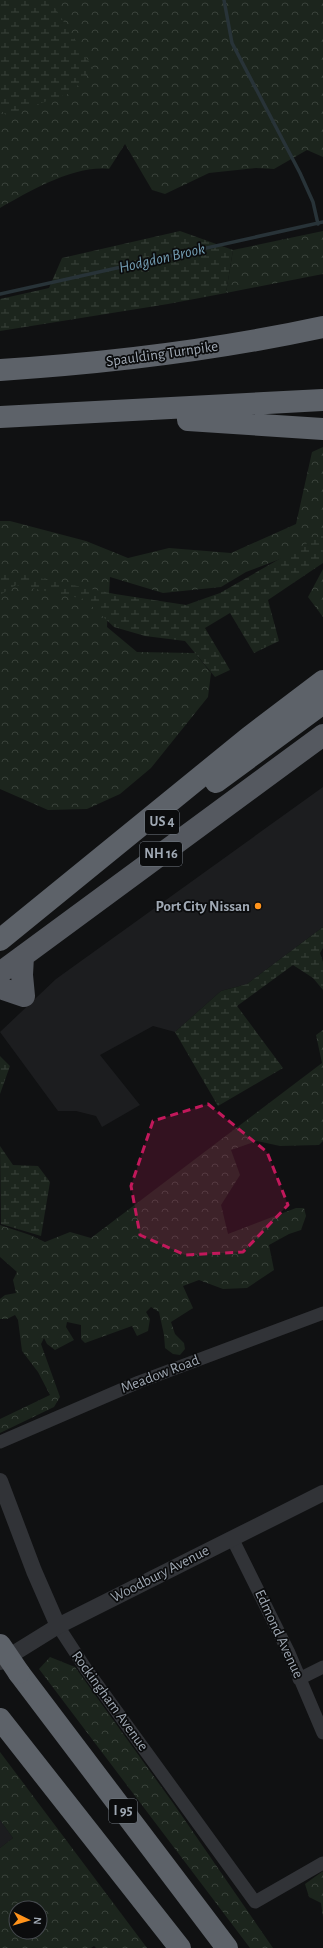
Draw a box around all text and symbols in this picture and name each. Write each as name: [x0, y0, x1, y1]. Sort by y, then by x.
water label: Hodgdon Brook: [117, 240, 207, 276]
street label: Spaulding Turnpike: [105, 339, 219, 369]
road number: US 4: [145, 810, 179, 834]
road number: NH 16: [140, 842, 182, 866]
place label: Port City Nissan: [156, 899, 250, 914]
marker: Port City Nissan: [253, 901, 263, 911]
street label: Meadow Road: [119, 1352, 202, 1396]
street label: Woodbury Avenue: [108, 1543, 212, 1605]
street label: Edmond Avenue: [252, 1588, 306, 1681]
street label: Rockingham Avenue: [69, 1648, 151, 1754]
road number: I 95: [109, 1799, 137, 1823]
north arrow: [8, 1900, 48, 1940]
text: N: [32, 1917, 43, 1925]

